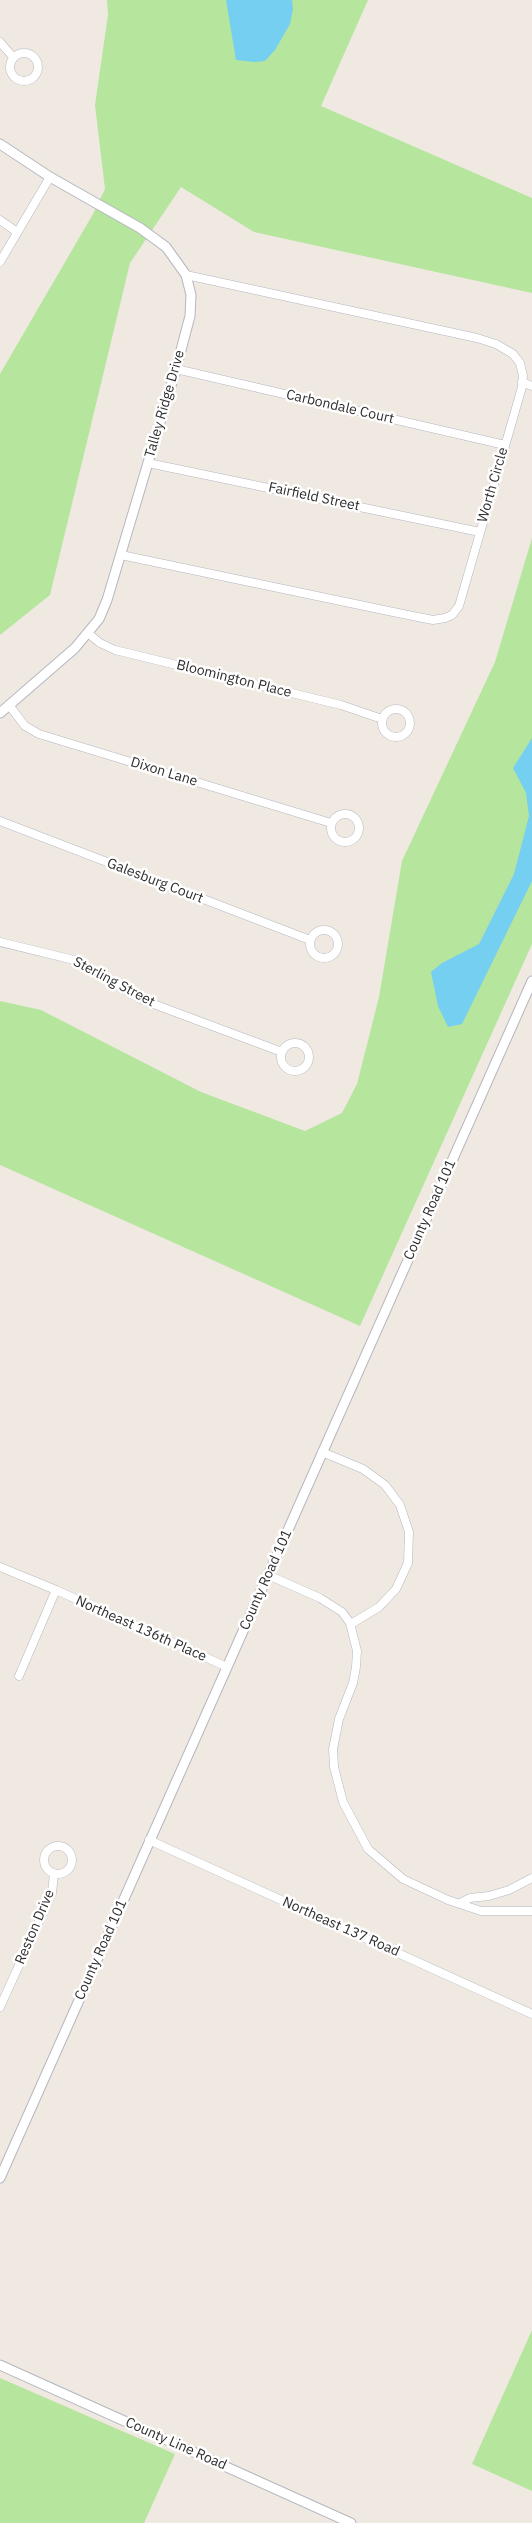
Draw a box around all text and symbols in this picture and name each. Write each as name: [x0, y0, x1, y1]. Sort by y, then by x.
street label: Talley Ridge Drive: [142, 348, 188, 460]
street label: Carbondale Court: [284, 386, 396, 428]
street label: Worth Circle: [474, 446, 512, 524]
street label: Fairfield Street: [267, 479, 361, 515]
street label: Bloomington Place: [175, 657, 293, 701]
street label: Dixon Lane: [129, 754, 199, 790]
street label: Galesburg Court: [105, 855, 205, 907]
street label: Sterling Street: [70, 953, 158, 1011]
street label: County Road 101: [400, 1157, 460, 1263]
street label: County Road 101: [236, 1527, 296, 1633]
street label: Northeast 136th Place: [73, 1593, 209, 1665]
street label: Reston Drive: [12, 1887, 58, 1967]
street label: Northeast 137 Road: [280, 1894, 402, 1960]
street label: County Road 101: [71, 1897, 131, 2003]
street label: County Line Road: [123, 2414, 229, 2474]

